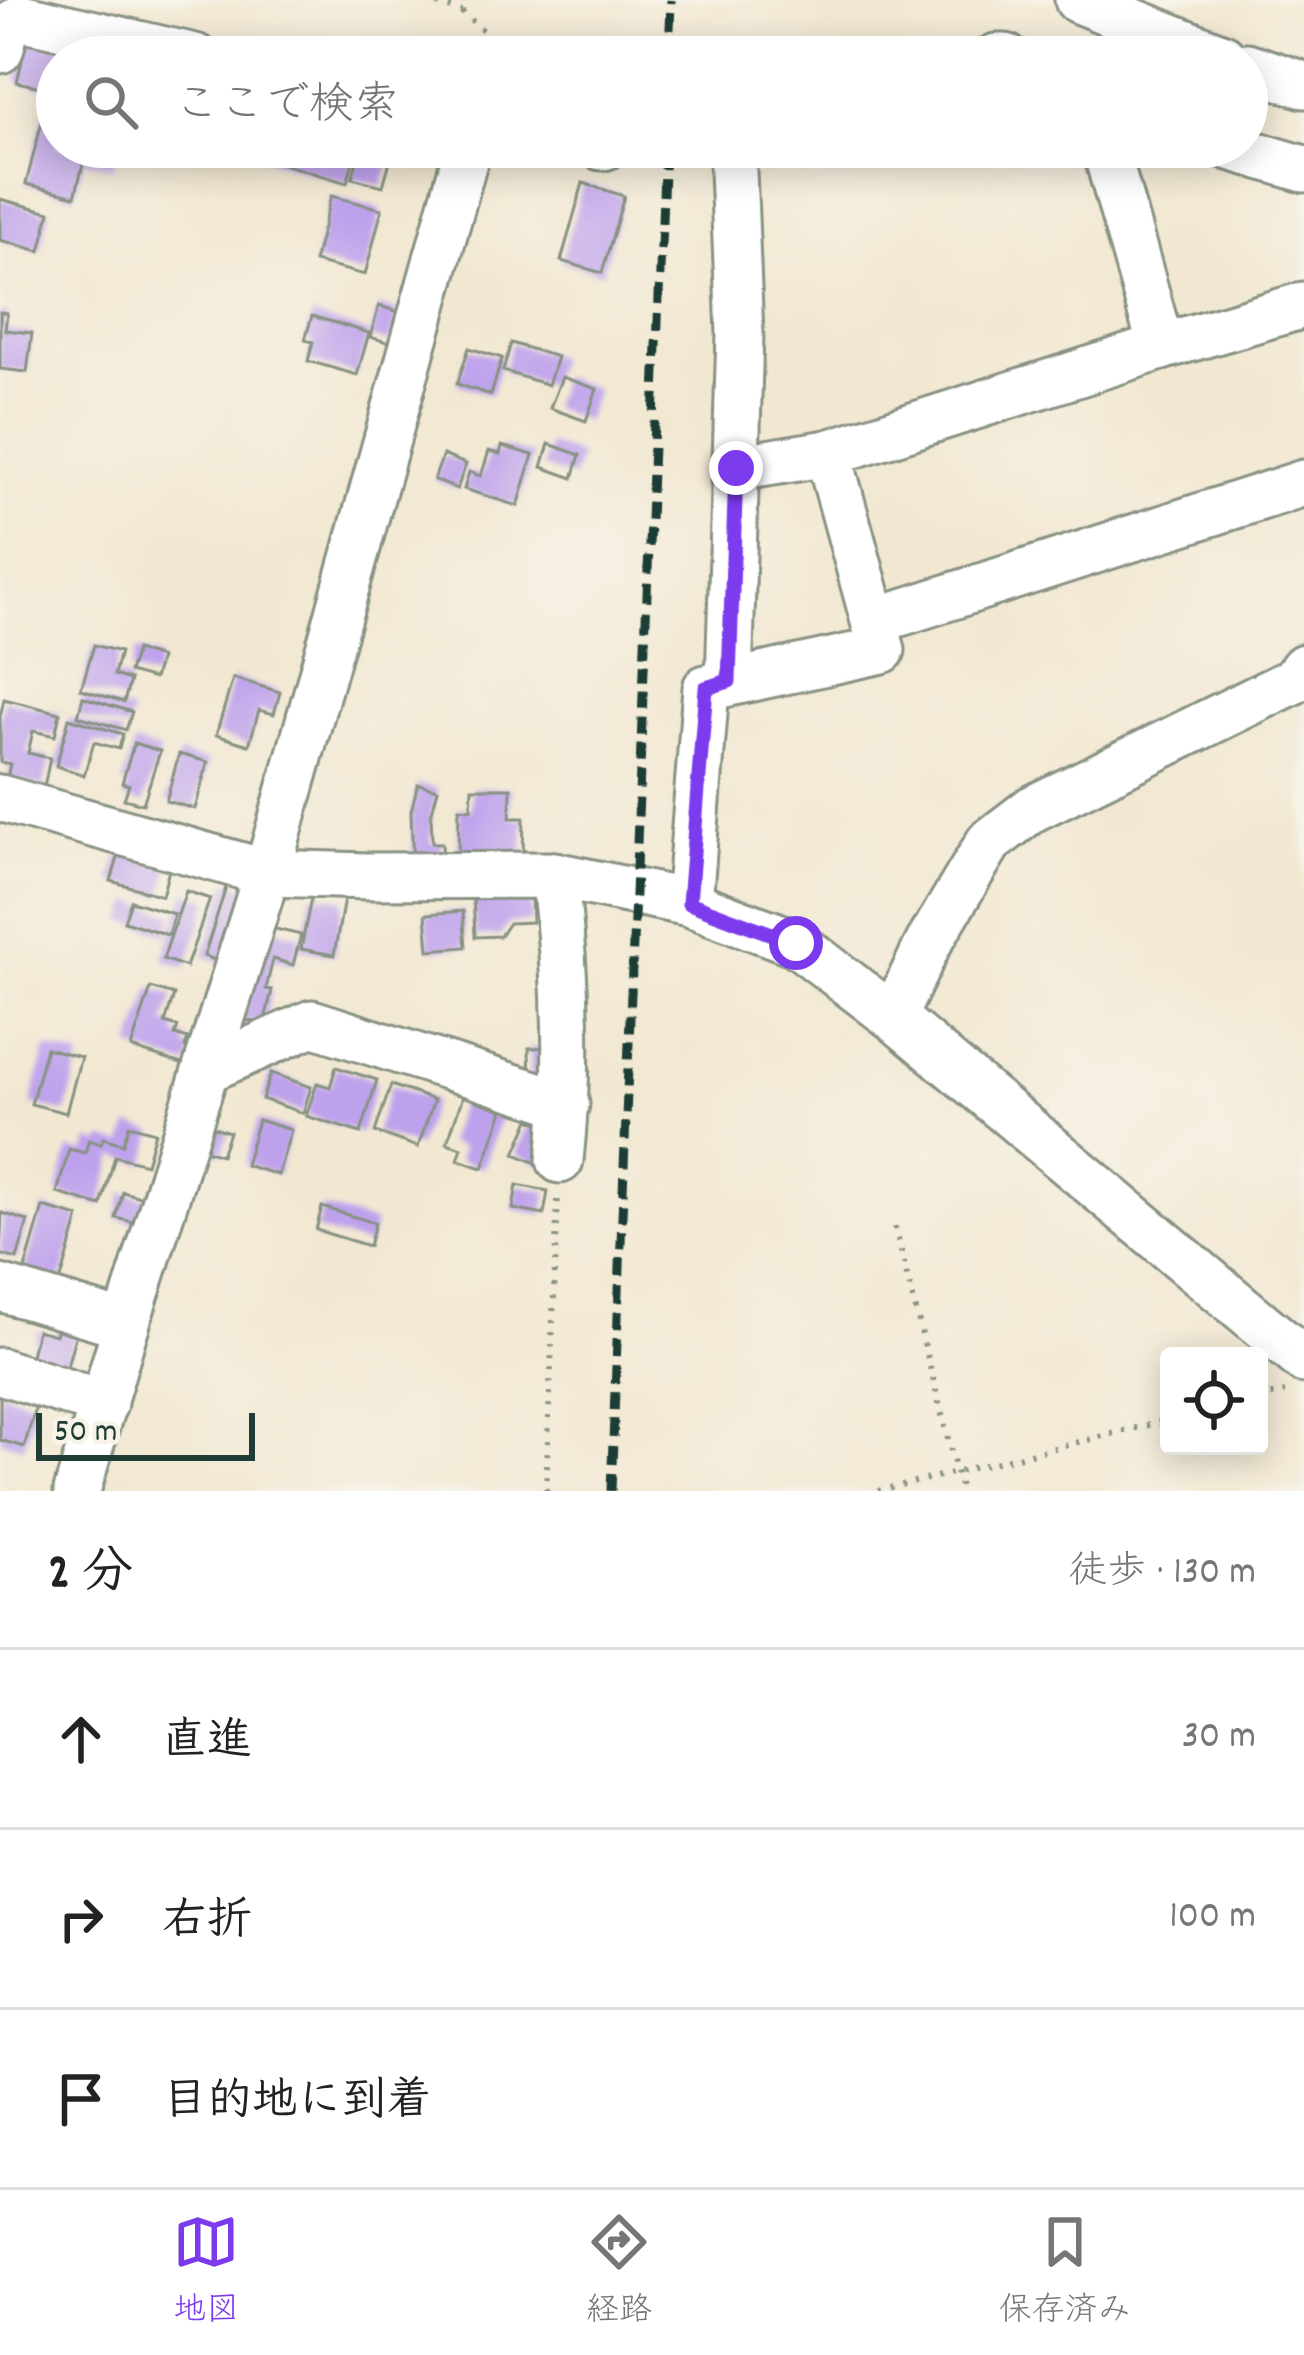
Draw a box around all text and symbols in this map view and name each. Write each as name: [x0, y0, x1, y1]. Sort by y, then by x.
search box: [36, 36, 1268, 168]
icon: search: [78, 69, 144, 135]
text: ここで検索: [174, 76, 399, 140]
route end: [709, 441, 763, 495]
route start: [769, 916, 823, 970]
map controls: [1160, 1347, 1268, 1455]
button: locate: [1160, 1347, 1268, 1455]
scale bar: [36, 1407, 255, 1460]
text: 50 m: [54, 1410, 118, 1457]
text: 2 分: [48, 1540, 133, 1612]
text: 徒歩 · 130 m: [1068, 1547, 1256, 1602]
icon: ahead: [48, 1706, 114, 1772]
text: 30 m: [1182, 1711, 1256, 1766]
text: 直進: [162, 1712, 252, 1776]
icon: right: [48, 1886, 114, 1952]
text: 100 m: [1169, 1891, 1256, 1946]
text: 右折: [162, 1892, 252, 1956]
icon: arrive: [48, 2066, 114, 2132]
text: 目的地に到着: [162, 2072, 432, 2136]
tab: 地図: [173, 2209, 239, 2336]
tab: 経路: [586, 2209, 652, 2336]
tab: 保存済み: [999, 2209, 1131, 2336]

